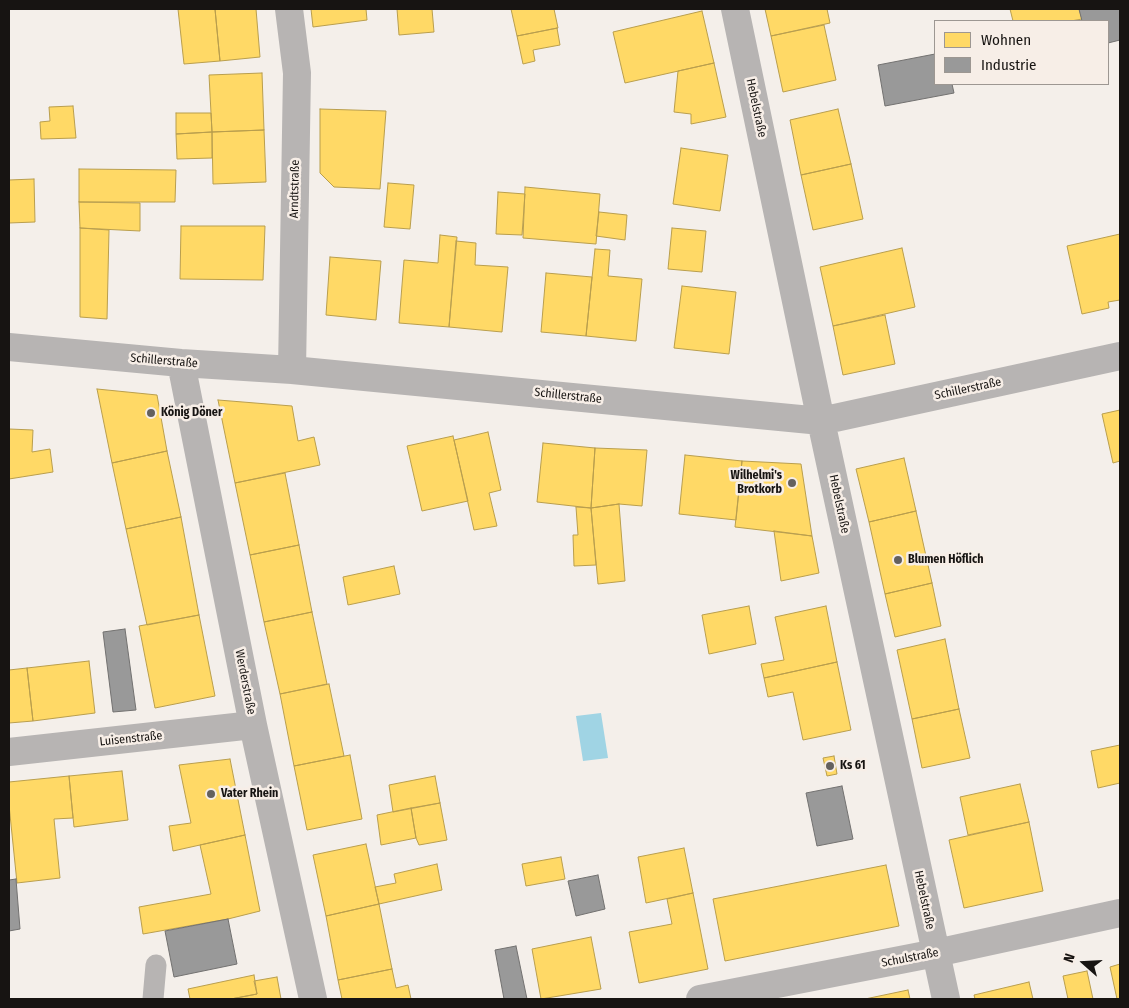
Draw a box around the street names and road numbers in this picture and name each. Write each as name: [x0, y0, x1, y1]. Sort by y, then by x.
street label: Hebelstraße: [743, 77, 769, 139]
street label: Arndtstraße: [287, 160, 303, 218]
street label: Schillerstraße: [130, 351, 198, 371]
street label: Schillerstraße: [933, 375, 1003, 403]
street label: Schillerstraße: [534, 385, 602, 407]
street label: Hebelstraße: [826, 473, 852, 535]
street label: Werderstraße: [232, 648, 258, 716]
street label: Luisenstraße: [99, 729, 163, 749]
street label: Hebelstraße: [911, 869, 937, 931]
street label: Schulstraße: [880, 945, 940, 971]

